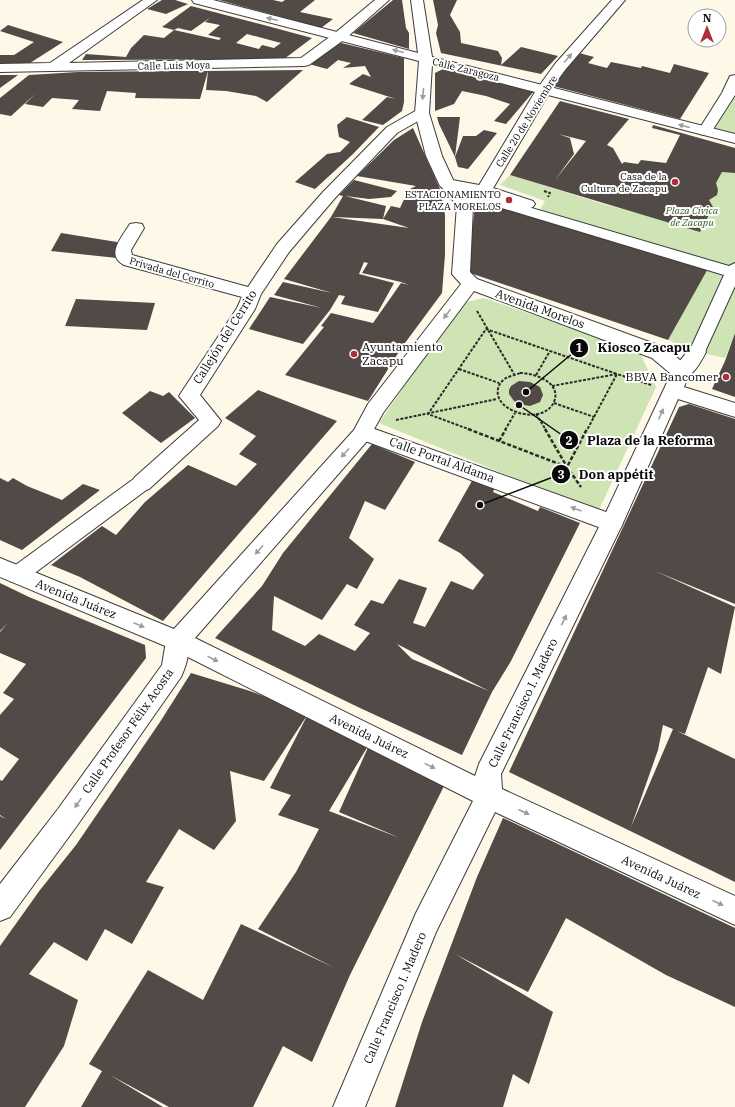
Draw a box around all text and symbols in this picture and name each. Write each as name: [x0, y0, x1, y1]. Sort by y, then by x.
north arrow: [687, 8, 727, 48]
text: N: [703, 11, 712, 25]
one-way arrow: [266, 15, 278, 21]
one-way arrow: [392, 48, 404, 54]
one-way arrow: [563, 53, 572, 63]
street label: Calle Zaragoza: [431, 55, 501, 84]
street label: Calle Luis Moya: [137, 58, 211, 73]
street label: Calle 20 de Noviembre: [493, 73, 560, 170]
one-way arrow: [420, 88, 427, 100]
one-way arrow: [678, 122, 690, 128]
place label: Casa de la Cultura de Zacapu: [581, 170, 668, 195]
marker: Casa de la Cultura de Zacapu: [670, 177, 680, 187]
place label: ESTACIONAMIENTO PLAZA MORELOS: [405, 188, 501, 213]
marker: ESTACIONAMIENTO PLAZA MORELOS: [504, 195, 514, 205]
park label: Plaza Civica de Zacapu: [665, 204, 719, 229]
street label: Privada del Cerrito: [128, 254, 216, 291]
street label: Avenida Morelos: [493, 285, 587, 332]
street label: Callejón del Cerrito: [190, 287, 260, 387]
one-way arrow: [443, 309, 451, 319]
callout: Kiosco Zacapu: [569, 335, 698, 360]
place label: Ayuntamiento Zacapu: [362, 339, 443, 368]
text: Kiosco Zacapu: [598, 339, 691, 356]
text: 1: [575, 340, 583, 355]
marker: Ayuntamiento Zacapu: [349, 349, 359, 359]
place label: BBVA Bancomer: [626, 369, 719, 384]
marker: BBVA Bancomer: [721, 372, 731, 382]
one-way arrow: [658, 409, 664, 420]
callout: Plaza de la Reforma: [559, 428, 721, 453]
text: Plaza de la Reforma: [587, 432, 714, 449]
text: 2: [565, 433, 573, 448]
street label: Calle Portal Aldama: [388, 434, 497, 486]
one-way arrow: [341, 447, 350, 458]
callout: Don appétit: [551, 462, 661, 487]
text: Don appétit: [579, 466, 653, 483]
text: 3: [557, 467, 565, 482]
one-way arrow: [569, 505, 581, 511]
one-way arrow: [255, 545, 264, 555]
street label: Avenida Juárez: [34, 575, 119, 622]
one-way arrow: [561, 615, 567, 626]
one-way arrow: [134, 622, 145, 628]
street label: Calle Francisco I. Madero: [485, 636, 560, 770]
one-way arrow: [208, 655, 219, 662]
street label: Calle Profesor Félix Acosta: [79, 665, 177, 796]
street label: Avenida Juárez: [327, 710, 411, 761]
one-way arrow: [424, 763, 436, 769]
one-way arrow: [74, 798, 82, 809]
one-way arrow: [519, 809, 530, 815]
street label: Avenida Juárez: [619, 852, 703, 902]
one-way arrow: [712, 900, 724, 906]
street label: Calle Francisco I. Madero: [360, 929, 429, 1066]

